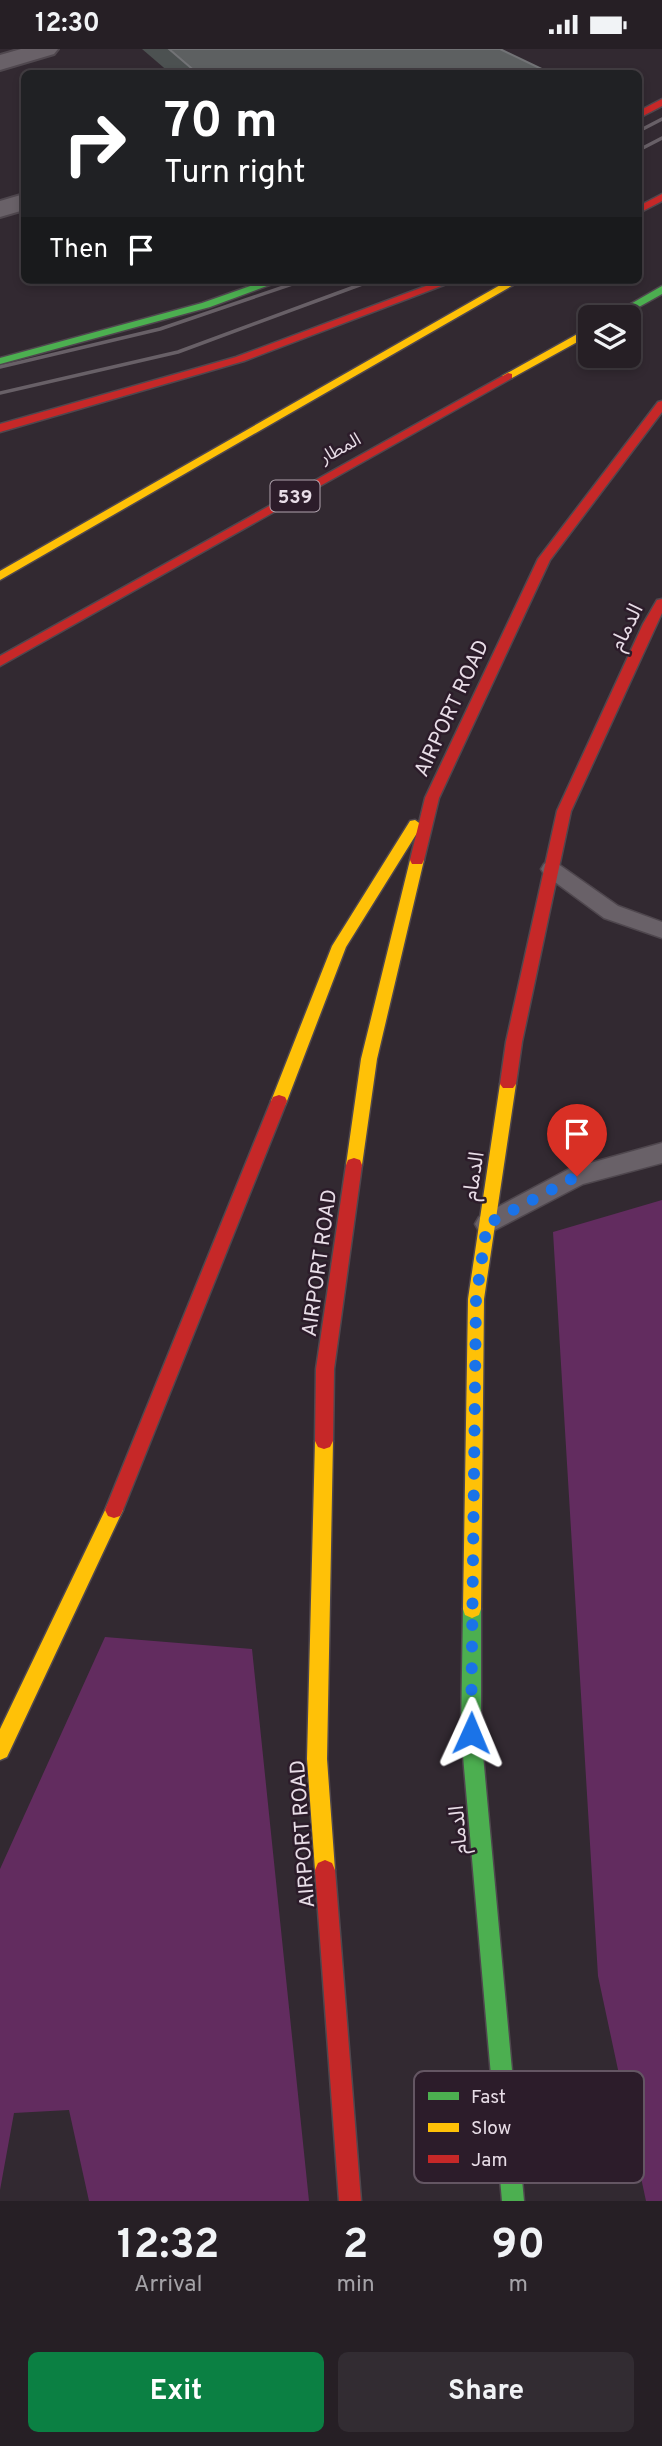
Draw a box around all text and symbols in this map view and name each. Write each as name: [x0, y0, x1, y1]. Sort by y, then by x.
text: 12:30: [35, 8, 100, 41]
text: 70 m: [164, 93, 278, 155]
icon: right: [49, 98, 140, 189]
text: Turn right: [164, 154, 306, 194]
icon: arrive: [122, 231, 160, 269]
text: Then: [49, 234, 108, 267]
map controls: [578, 305, 641, 368]
button: layers: [578, 305, 641, 368]
street label: المطار: [315, 429, 366, 471]
road number: 539: [270, 481, 320, 511]
street label: الدمام: [604, 600, 651, 656]
street label: AIRPORT ROAD: [409, 636, 496, 782]
pin: [547, 1104, 607, 1176]
icon: arrive: [558, 1115, 596, 1153]
street label: الدمام: [457, 1150, 493, 1203]
street label: AIRPORT ROAD: [297, 1188, 344, 1339]
position arrow: [434, 1696, 508, 1770]
street label: AIRPORT ROAD: [285, 1759, 322, 1909]
street label: الدمام: [444, 1804, 476, 1855]
legend: [414, 2071, 644, 2183]
text: Fast: [471, 2086, 506, 2110]
text: Slow: [471, 2117, 511, 2141]
text: Jam: [471, 2149, 508, 2173]
text: 12:32: [117, 2220, 220, 2273]
text: 2: [343, 2220, 368, 2273]
text: 90: [492, 2220, 545, 2273]
text: Arrival: [134, 2271, 202, 2300]
text: min: [336, 2271, 375, 2300]
text: m: [509, 2271, 528, 2300]
button: Exit: [28, 2352, 324, 2432]
button: Share: [338, 2352, 634, 2432]

